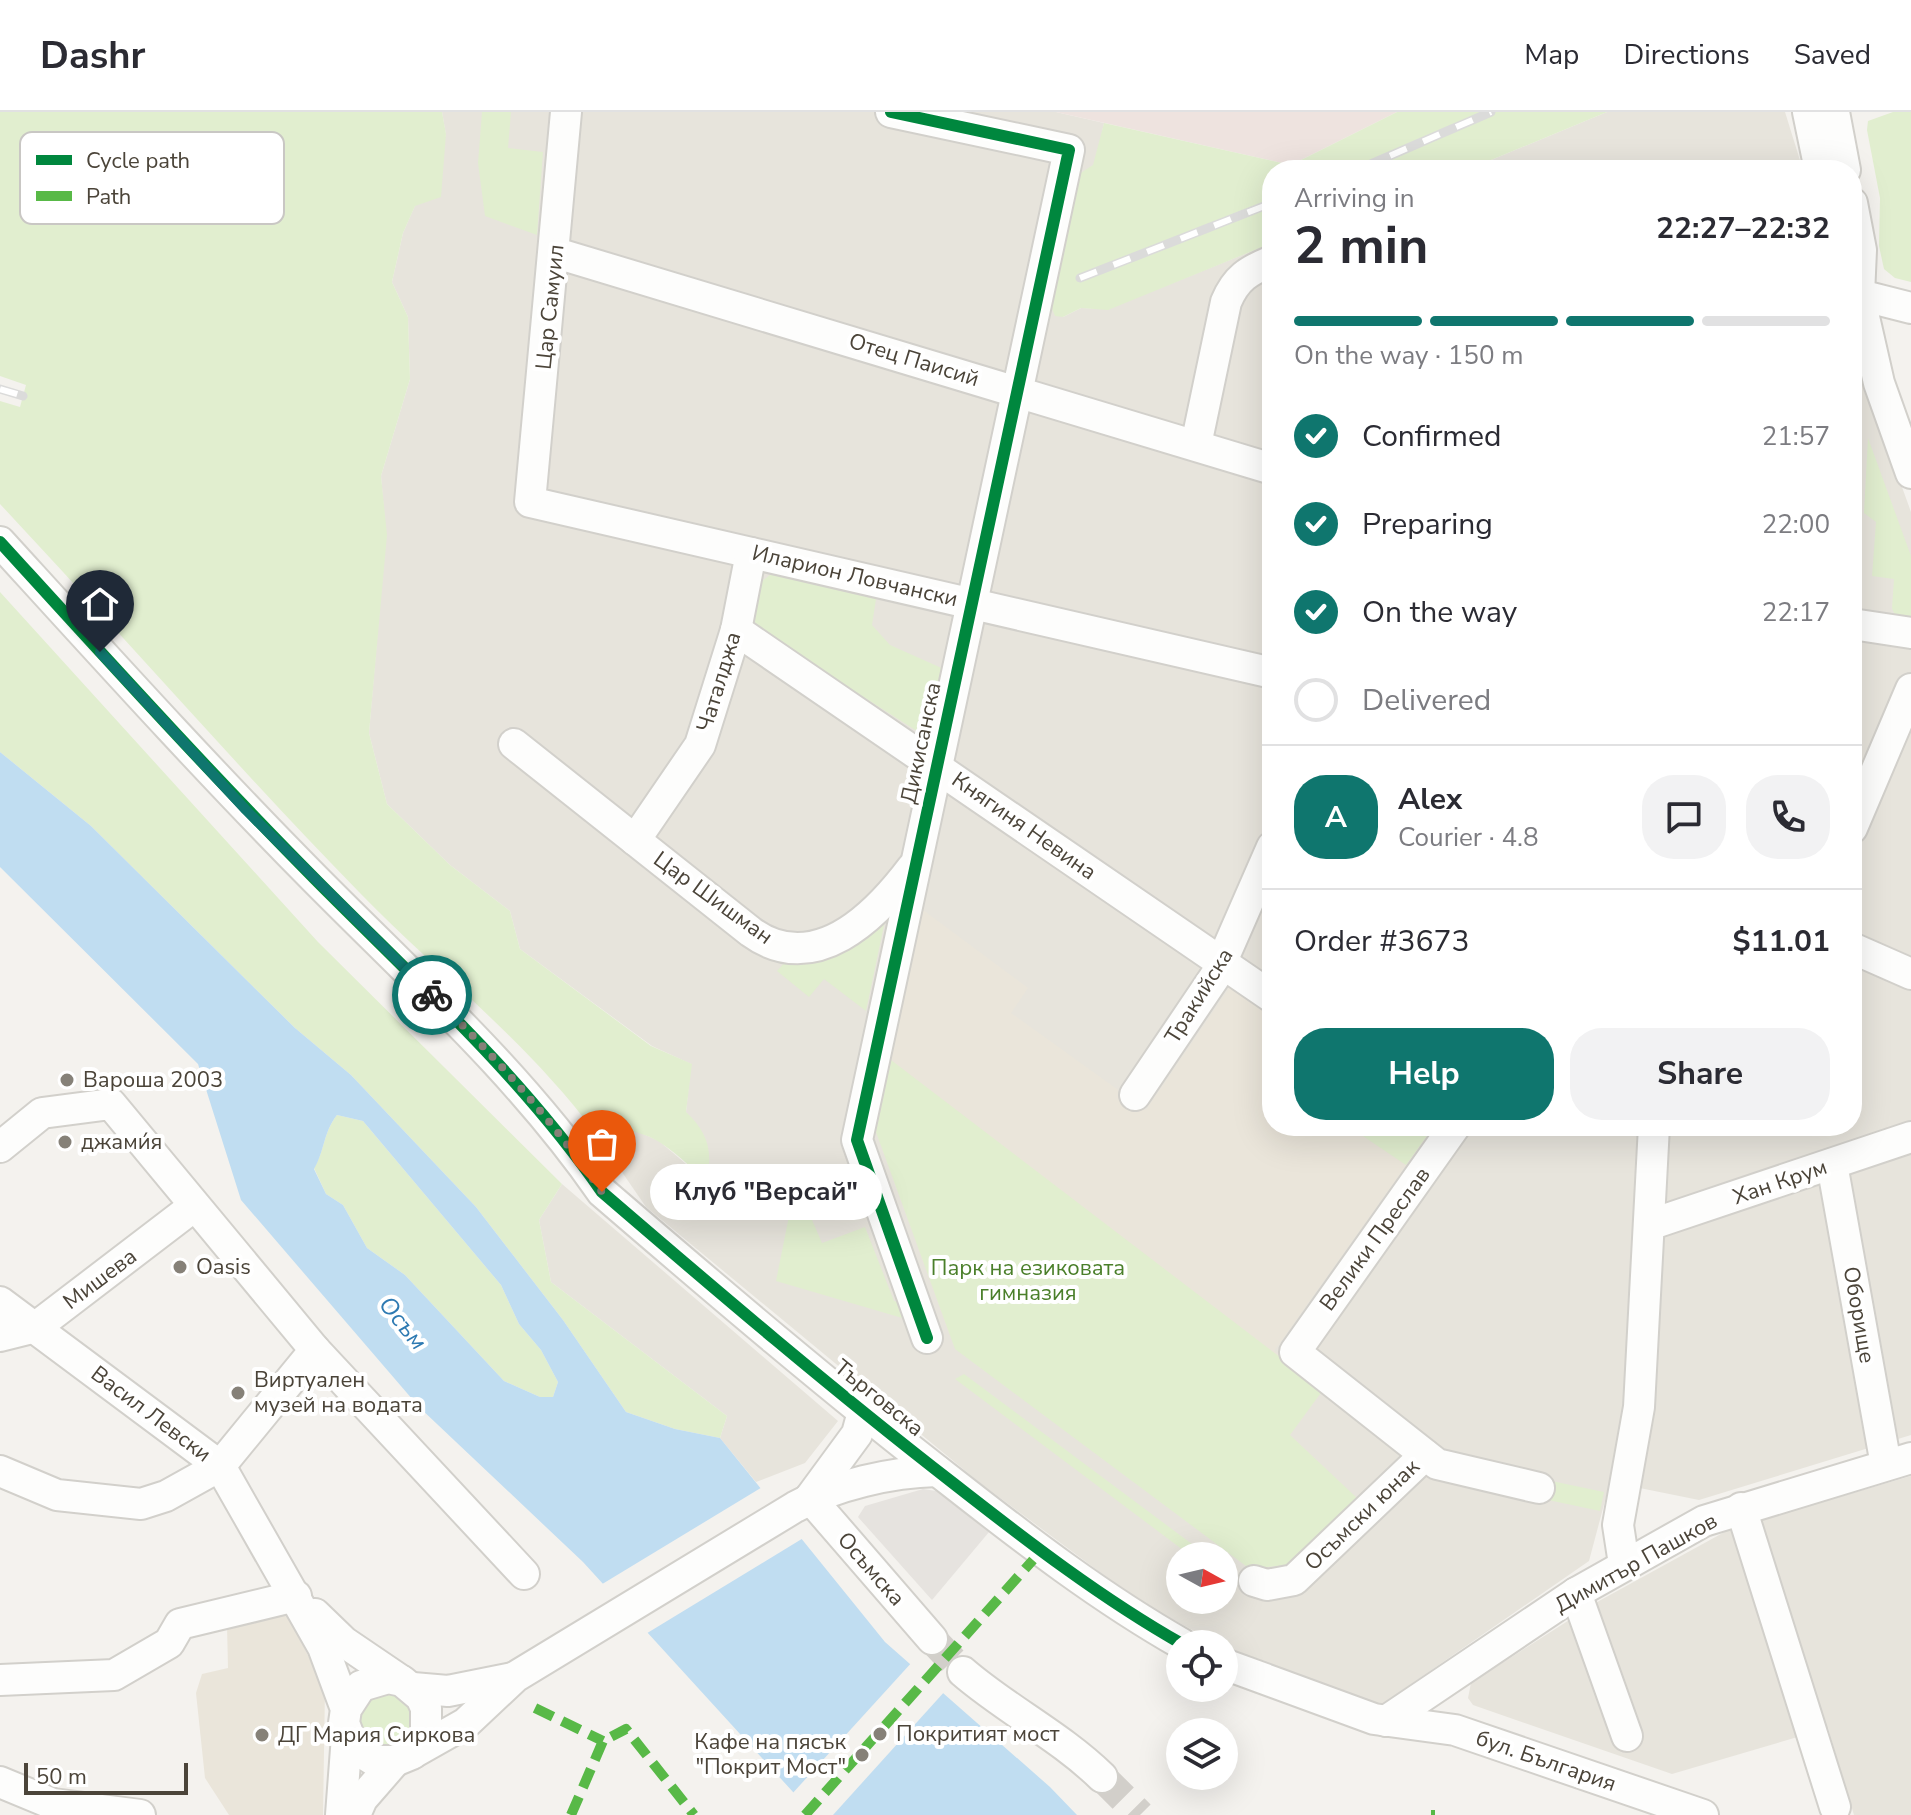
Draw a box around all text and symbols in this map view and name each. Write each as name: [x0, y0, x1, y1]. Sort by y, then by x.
text: Dashr: [40, 30, 145, 81]
text: Map: [1524, 36, 1579, 74]
text: Directions: [1623, 36, 1750, 74]
text: Saved: [1794, 36, 1871, 74]
legend: [20, 132, 284, 224]
text: Cycle path: [86, 146, 190, 176]
text: Arriving in: [1294, 181, 1415, 216]
text: Path: [86, 182, 131, 212]
text: 22:27–22:32: [1656, 208, 1830, 249]
text: 2 min: [1294, 210, 1429, 281]
street label: Цар Самуил: [529, 243, 571, 371]
street label: Отец Паисий: [845, 326, 983, 394]
text: On the way · 150 m: [1294, 338, 1523, 373]
icon: check: [1294, 414, 1338, 458]
text: Confirmed: [1362, 416, 1502, 457]
text: 21:57: [1762, 419, 1830, 454]
icon: check: [1294, 502, 1338, 546]
text: Preparing: [1362, 504, 1493, 545]
text: 22:00: [1762, 507, 1830, 542]
street label: Иларион Ловчански: [749, 538, 961, 614]
pin: [66, 570, 134, 652]
icon: home: [78, 582, 122, 626]
icon: check: [1294, 590, 1338, 634]
text: On the way: [1362, 592, 1517, 633]
text: 22:17: [1762, 595, 1830, 630]
street label: Чаталджа: [690, 628, 748, 736]
street label: Дикисанска: [893, 680, 949, 806]
text: Delivered: [1362, 680, 1491, 721]
street label: Княгиня Невина: [946, 765, 1102, 887]
button: chat: [1642, 775, 1726, 859]
button: phone: [1746, 775, 1830, 859]
text: Alex: [1398, 779, 1462, 820]
text: A: [1325, 797, 1347, 838]
text: Courier · 4.8: [1398, 820, 1539, 855]
street label: Цар Шишман: [647, 844, 779, 952]
text: Order #3673: [1294, 921, 1469, 962]
text: $11.01: [1733, 921, 1830, 962]
street label: Тракийска: [1158, 942, 1240, 1050]
courier: [392, 955, 472, 1035]
icon: bike: [410, 973, 454, 1017]
button: Help: [1294, 1028, 1554, 1120]
button: Share: [1570, 1028, 1830, 1120]
place label: Вароша 2003: [83, 1065, 223, 1095]
marker: Вароша 2003: [58, 1071, 76, 1089]
pin: [568, 1110, 636, 1192]
icon: bag: [580, 1122, 624, 1166]
place label: джами́я: [81, 1127, 162, 1157]
marker: джами́я: [56, 1133, 74, 1151]
street label: Хан Крум: [1729, 1152, 1831, 1212]
street label: Велики Преслав: [1313, 1161, 1437, 1317]
callout: Клуб "Версай": [650, 1164, 882, 1220]
text: Клуб "Версай": [674, 1174, 858, 1209]
street label: Мишева: [57, 1241, 143, 1317]
place label: Oasis: [196, 1252, 251, 1282]
park label: Парк на езиковата гимназия: [931, 1253, 1125, 1308]
marker: Oasis: [171, 1258, 189, 1276]
street label: Оборище: [1836, 1264, 1882, 1366]
water label: Осъм: [372, 1289, 434, 1357]
street label: Търговска: [828, 1353, 930, 1443]
street label: Васил Левски: [85, 1359, 217, 1469]
place label: Виртуален музей на водата: [254, 1365, 423, 1420]
marker: Виртуален музей на водата: [229, 1384, 247, 1402]
street label: Осъмски юнак: [1298, 1452, 1426, 1578]
street label: Димитър Пашков: [1549, 1506, 1723, 1620]
street label: Осъмска: [830, 1526, 912, 1612]
north arrow: [1166, 1542, 1238, 1614]
map controls: [1166, 1542, 1238, 1790]
button: locate: [1166, 1630, 1238, 1702]
button: layers: [1166, 1718, 1238, 1790]
place label: Покритият мост: [896, 1719, 1060, 1749]
place label: ДГ Мария Сиркова: [278, 1720, 475, 1750]
street label: бул. България: [1472, 1723, 1620, 1799]
marker: Покритият мост: [871, 1725, 889, 1743]
marker: ДГ Мария Сиркова: [253, 1726, 271, 1744]
place label: Кафе на пясък "Покрит Мост": [694, 1727, 846, 1782]
marker: Кафе на пясък "Покрит Мост": [853, 1746, 871, 1764]
scale bar: [24, 1759, 188, 1795]
text: 50 m: [36, 1762, 87, 1792]

